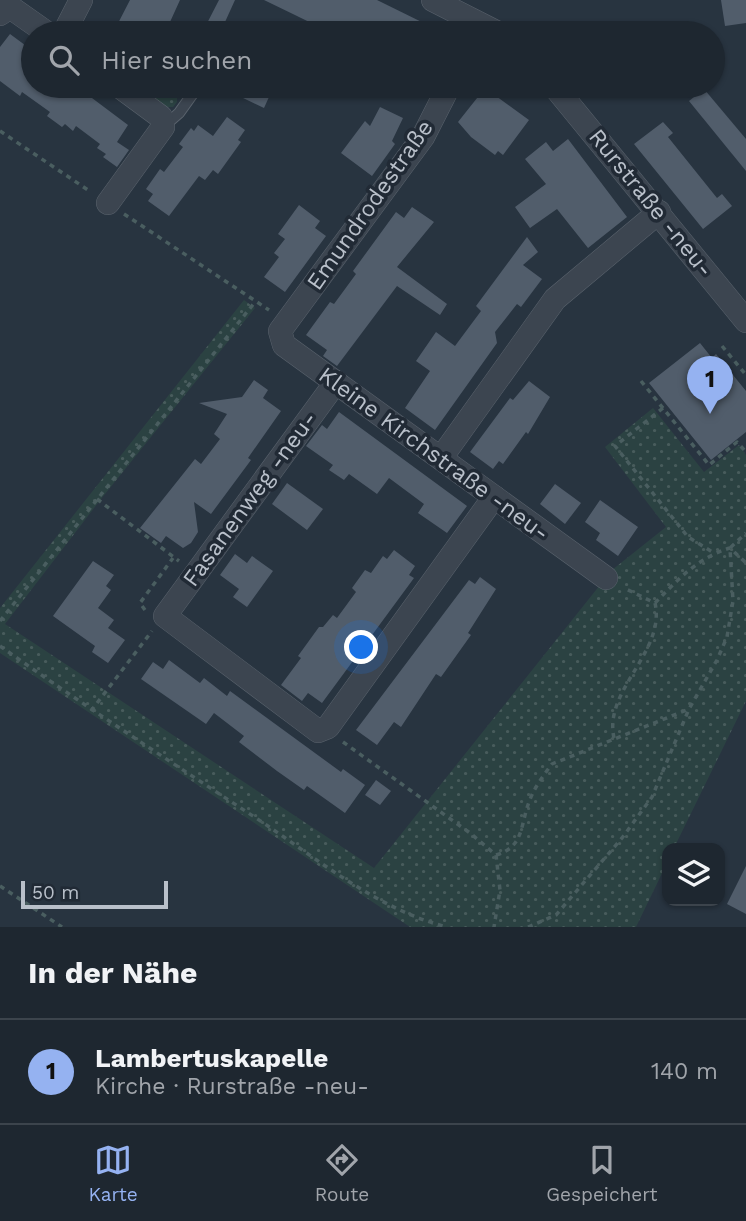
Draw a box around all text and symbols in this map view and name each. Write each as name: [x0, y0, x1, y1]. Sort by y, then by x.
search box: [21, 21, 725, 98]
icon: search: [45, 41, 83, 79]
text: Hier suchen: [101, 45, 252, 75]
street label: Emundrodestraße: [301, 115, 439, 295]
street label: Rurstraße -neu-: [583, 124, 719, 282]
pin: 1: [687, 356, 733, 414]
street label: Kleine Kirchstraße -neu-: [313, 361, 555, 547]
street label: Fasanenweg -neu-: [177, 406, 323, 592]
your location: [344, 630, 378, 664]
map controls: [662, 843, 725, 906]
button: layers: [662, 843, 725, 906]
scale bar: [21, 878, 168, 910]
text: 50 m: [32, 881, 79, 904]
text: In der Nähe: [28, 955, 197, 990]
text: Lambertuskapelle: [95, 1043, 328, 1073]
text: 1: [46, 1058, 56, 1085]
text: 140 m: [651, 1058, 718, 1085]
text: Kirche · Rurstraße -neu-: [95, 1073, 369, 1100]
tab: Karte: [89, 1141, 138, 1206]
tab: Route: [315, 1141, 369, 1206]
tab: Gespeichert: [546, 1141, 657, 1206]

